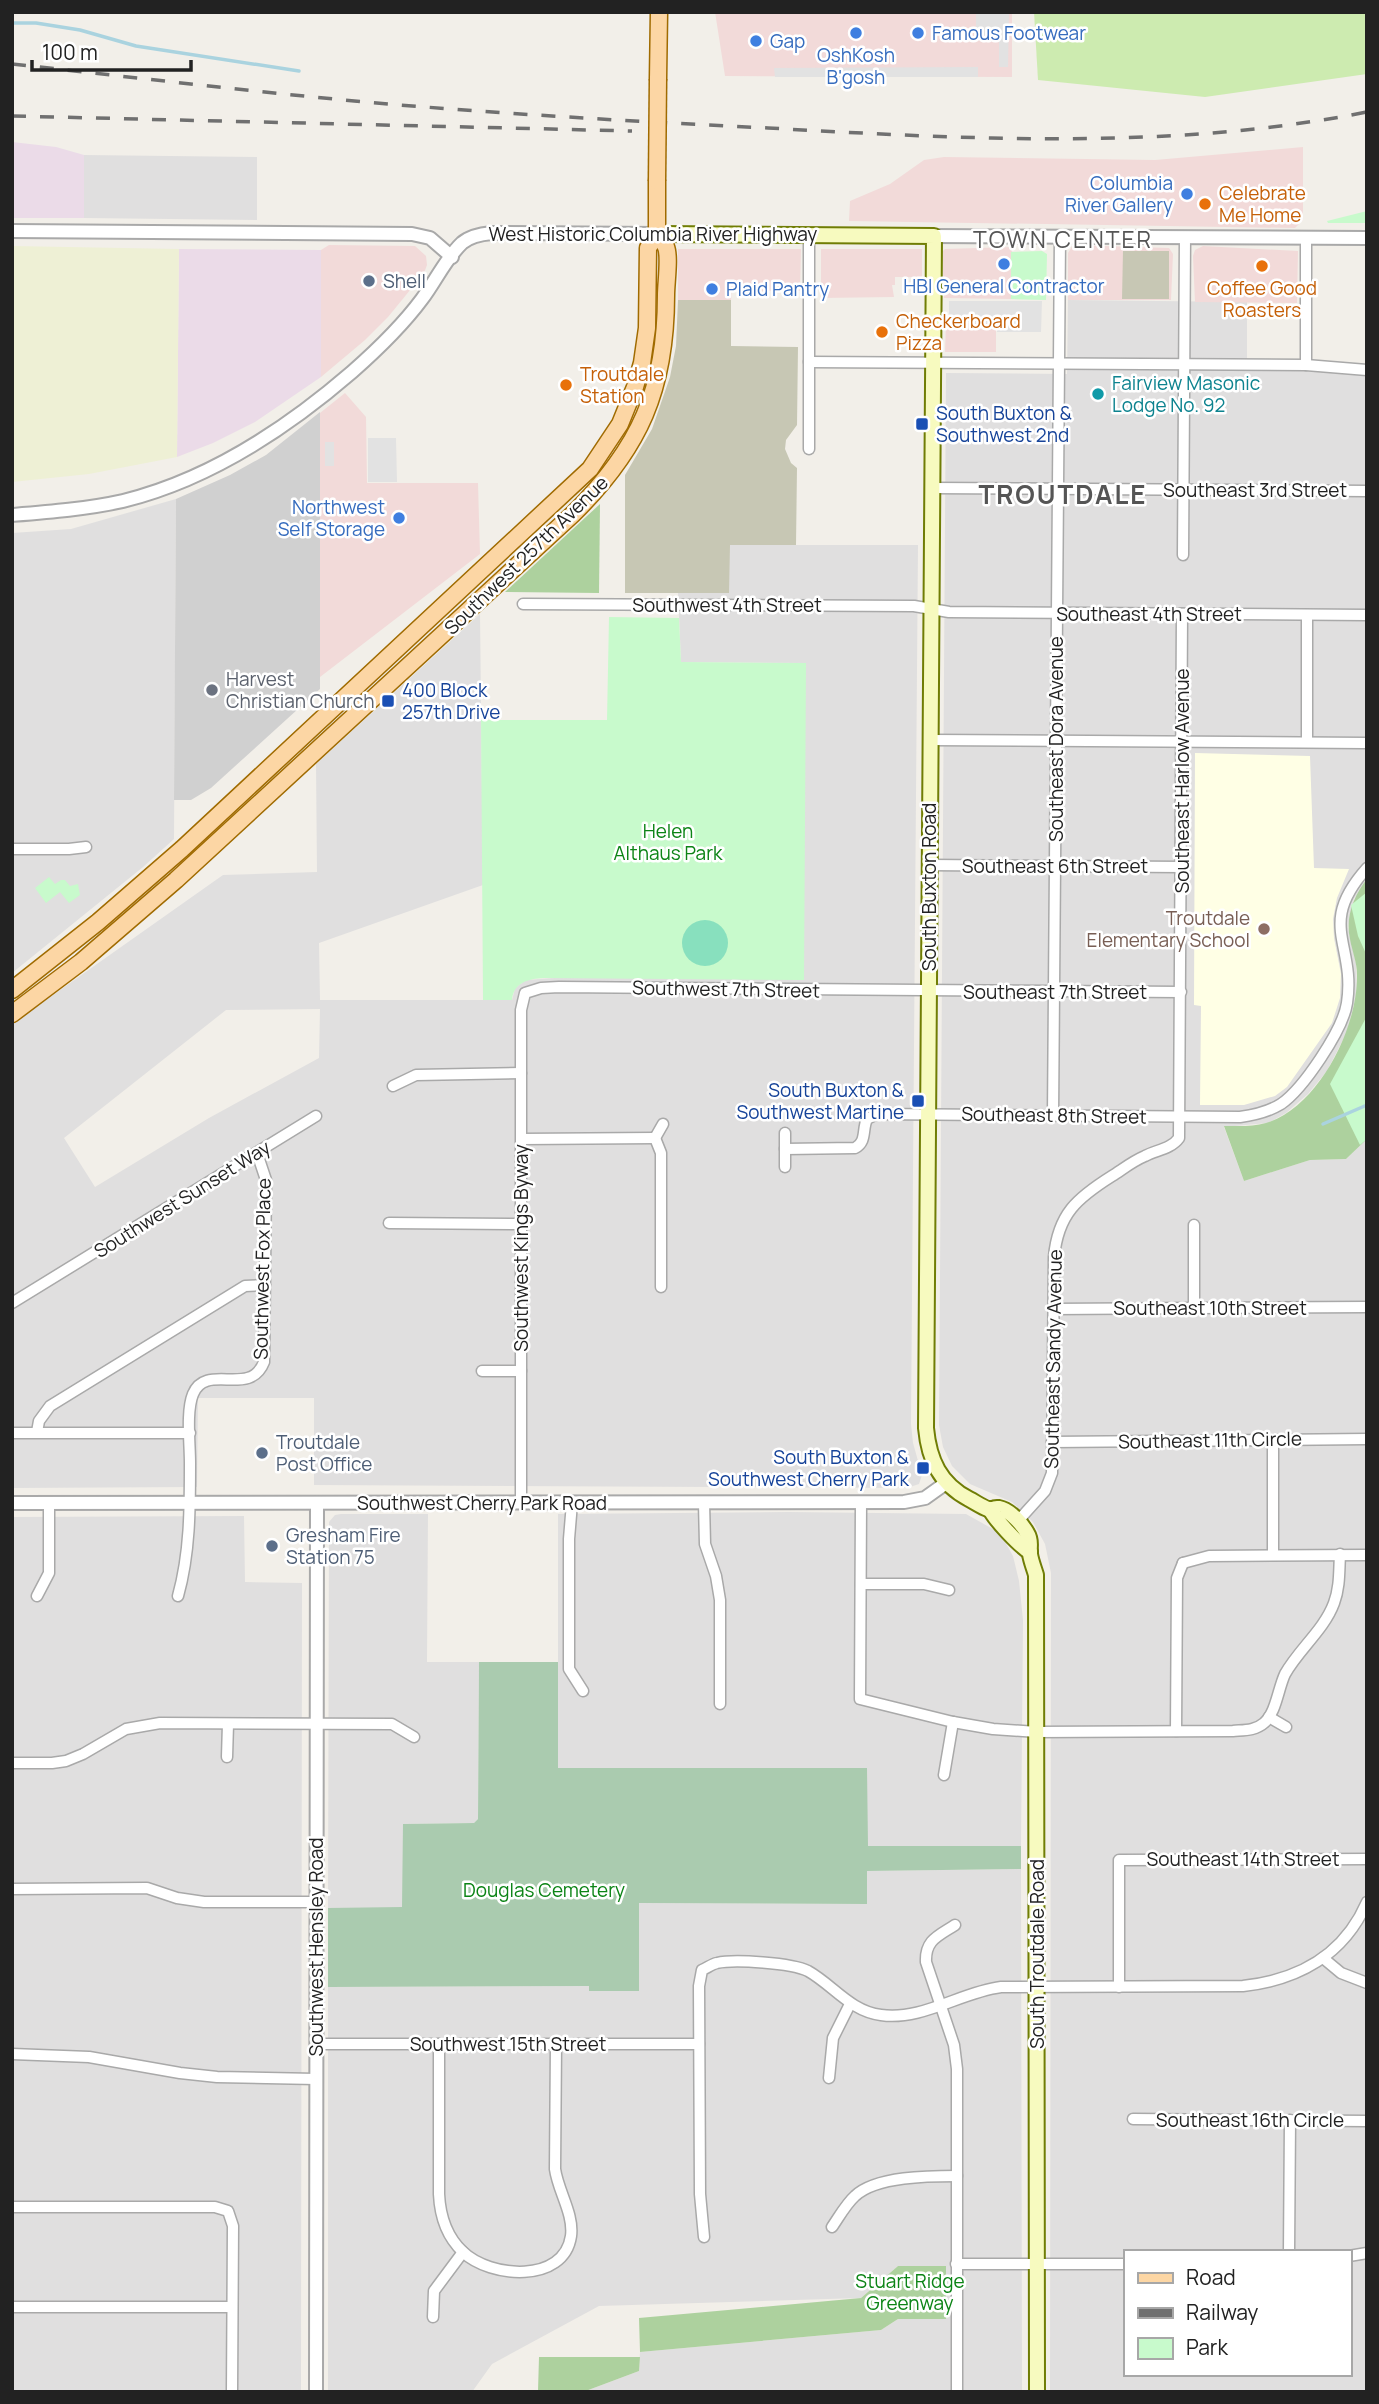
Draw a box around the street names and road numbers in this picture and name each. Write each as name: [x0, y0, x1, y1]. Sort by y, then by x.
street label: West Historic Columbia River Highway: [489, 221, 817, 247]
street label: Southwest 257th Avenue: [438, 470, 614, 640]
street label: Southeast 3rd Street: [1163, 477, 1347, 503]
street label: Southwest 4th Street: [632, 592, 822, 618]
street label: Southeast 4th Street: [1056, 601, 1242, 627]
street label: Southeast Dora Avenue: [1043, 636, 1069, 842]
street label: Southeast Harlow Avenue: [1169, 668, 1195, 894]
street label: South Buxton Road: [916, 803, 942, 971]
street label: Southeast 6th Street: [962, 853, 1148, 879]
street label: Southwest 7th Street: [632, 974, 820, 1004]
street label: Southeast 7th Street: [963, 979, 1147, 1005]
street label: Southeast 8th Street: [961, 1100, 1147, 1130]
street label: Southwest Sunset Way: [89, 1134, 275, 1264]
street label: Southwest Kings Byway: [508, 1144, 534, 1352]
street label: Southwest Fox Place: [247, 1178, 277, 1360]
street label: Southeast Sandy Avenue: [1038, 1249, 1068, 1469]
street label: Southeast 10th Street: [1113, 1295, 1307, 1321]
street label: Southeast 11th Circle: [1118, 1425, 1302, 1455]
street label: Southwest Cherry Park Road: [357, 1490, 607, 1516]
street label: Southwest Hensley Road: [303, 1837, 329, 2057]
street label: Southeast 14th Street: [1146, 1846, 1340, 1872]
street label: South Troutdale Road: [1024, 1859, 1050, 2049]
street label: Southwest 15th Street: [410, 2031, 606, 2057]
street label: Southeast 16th Circle: [1156, 2107, 1344, 2133]

